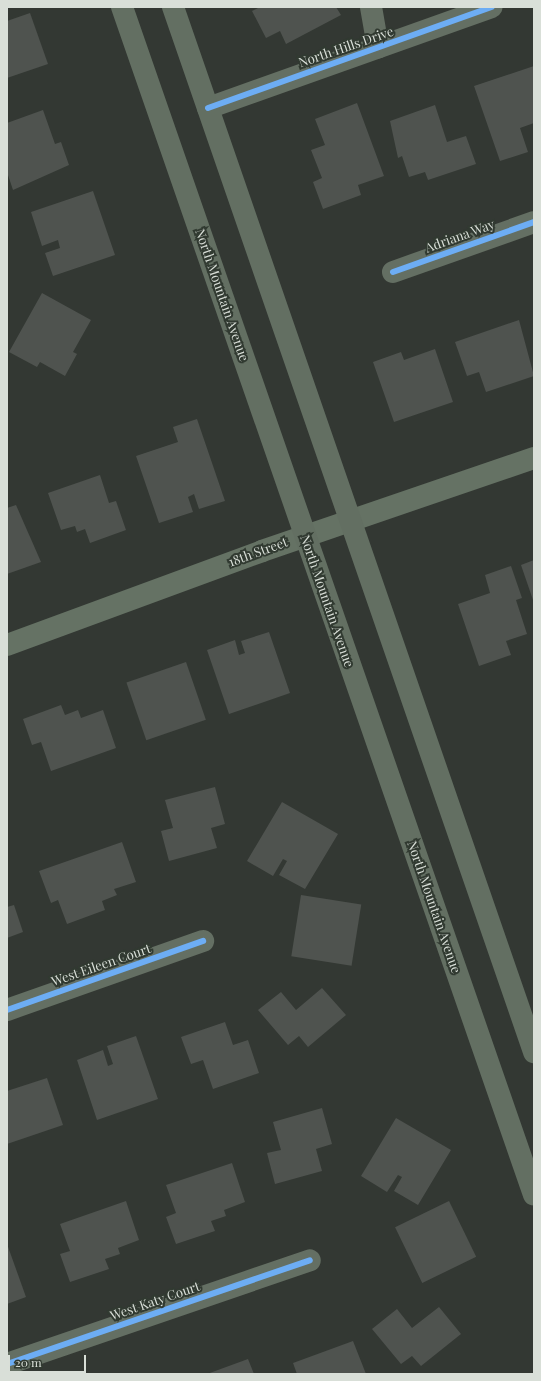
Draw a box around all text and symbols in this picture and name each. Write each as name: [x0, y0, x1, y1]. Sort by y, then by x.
street label: North Hills Drive: [297, 23, 395, 71]
street label: Adriana Way: [423, 216, 497, 256]
street label: North Mountain Avenue: [192, 226, 252, 364]
street label: North Mountain Avenue: [297, 532, 357, 670]
street label: 18th Street: [226, 534, 290, 570]
street label: North Mountain Avenue: [404, 838, 464, 976]
street label: West Eileen Court: [49, 941, 153, 989]
street label: West Katy Court: [108, 1278, 202, 1324]
scale bar: [10, 1347, 88, 1373]
text: 20 m: [15, 1354, 42, 1370]

